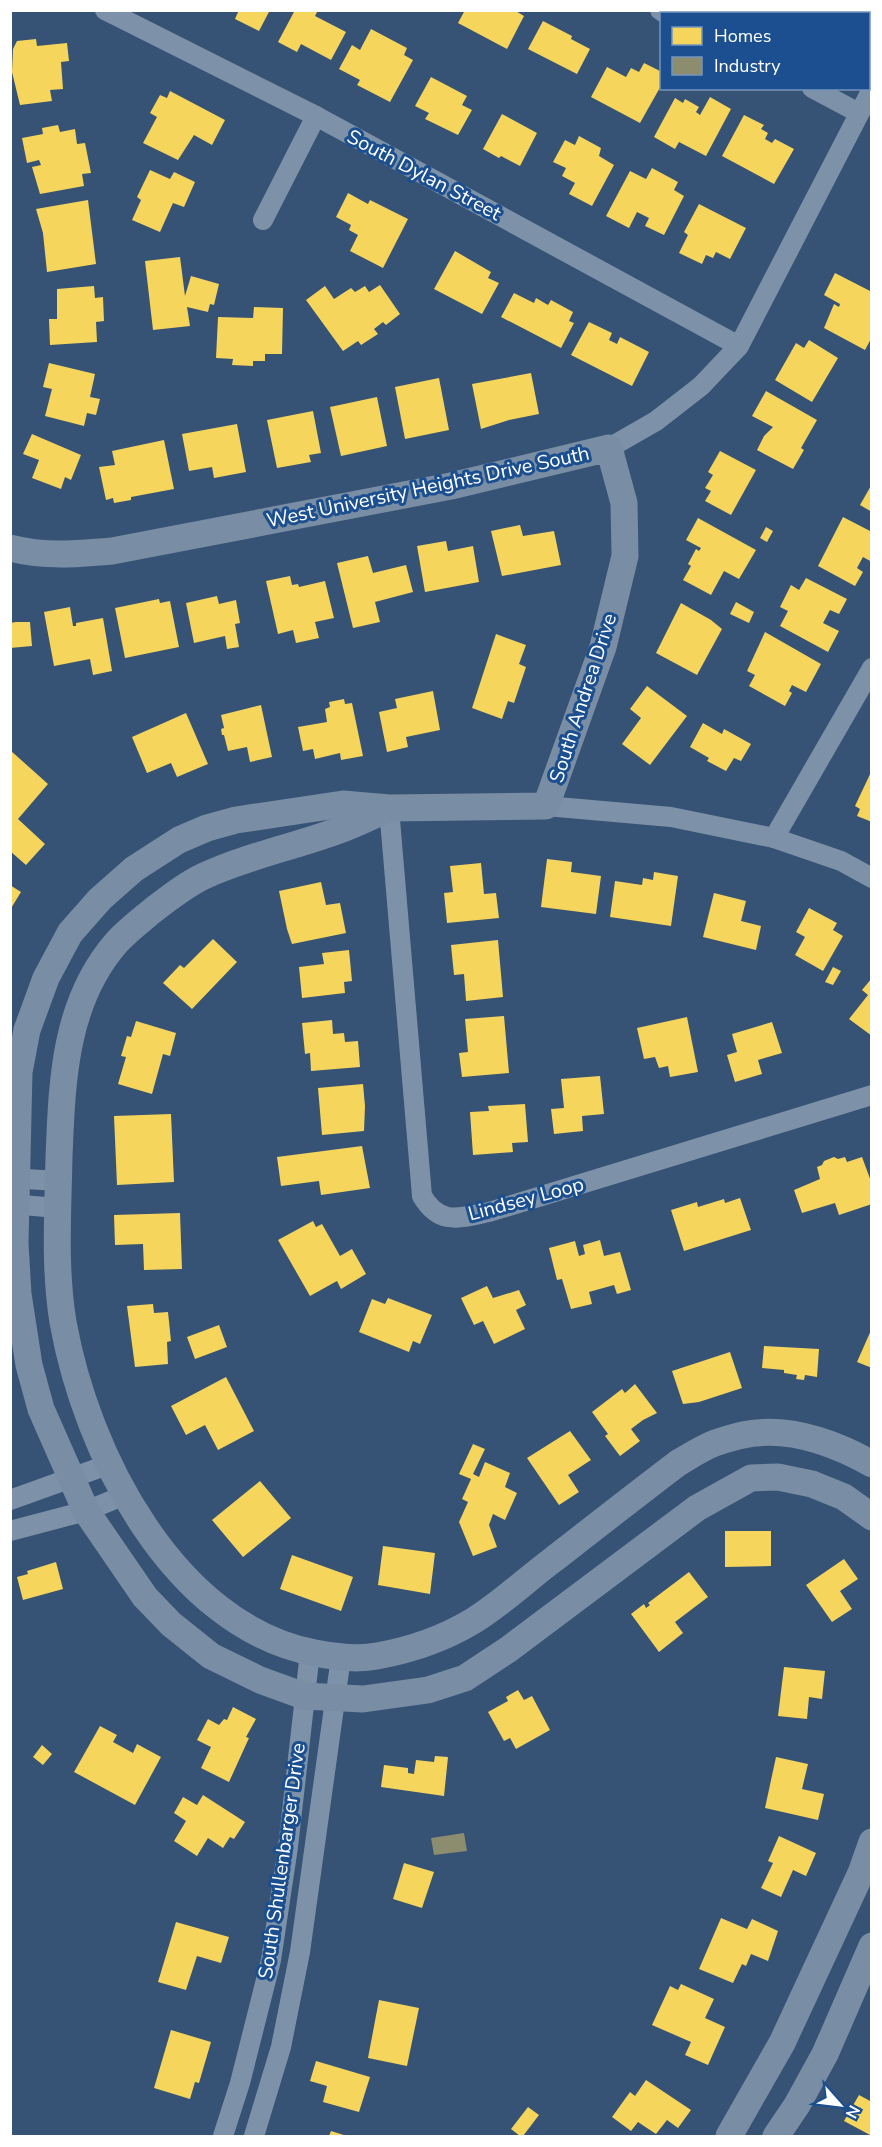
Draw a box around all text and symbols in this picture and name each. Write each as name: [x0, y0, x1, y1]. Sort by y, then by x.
legend: [660, 12, 870, 90]
text: Homes: [714, 24, 771, 48]
text: Industry: [714, 54, 781, 78]
street label: South Dylan Street: [342, 123, 507, 227]
street label: West University Heights Drive South: [264, 440, 592, 534]
street label: South Andrea Drive: [543, 610, 623, 786]
street label: Lindsey Loop: [465, 1171, 587, 1227]
street label: South Shullenbarger Drive: [252, 1741, 312, 1981]
north arrow: [810, 2075, 870, 2135]
text: N: [840, 2101, 865, 2122]

